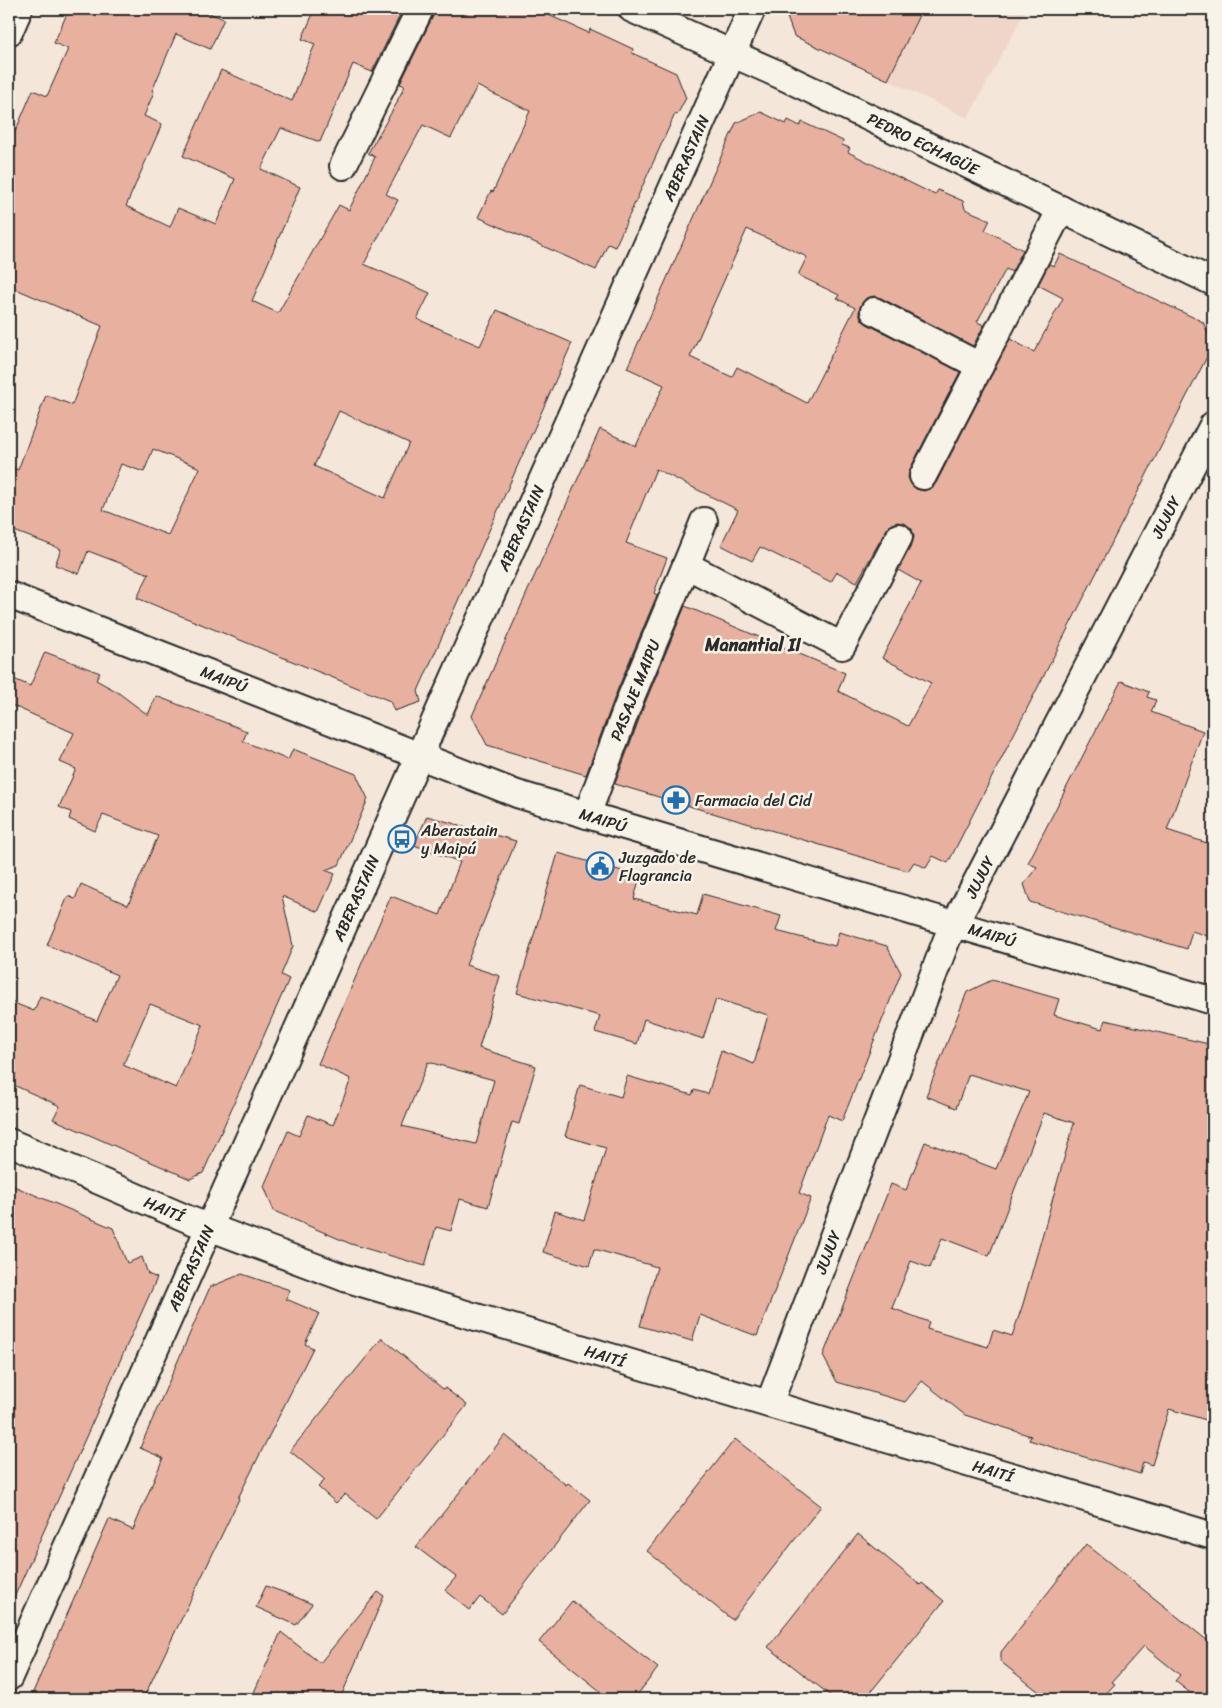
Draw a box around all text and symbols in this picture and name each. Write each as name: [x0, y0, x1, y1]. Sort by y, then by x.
street label: PEDRO ECHAGÜE: [862, 104, 985, 184]
street label: ABERASTAIN: [654, 109, 718, 207]
street label: ABERASTAIN: [489, 479, 553, 577]
street label: JUJUY: [1142, 490, 1189, 545]
district label: Manantial II: [704, 629, 801, 661]
street label: PASAJE MAIPU: [601, 635, 669, 745]
street label: MAIPÚ: [196, 657, 252, 701]
pharmacy icon: Farmacia del Cid: [661, 785, 691, 815]
place label: Farmacia del Cid: [695, 786, 813, 815]
street label: MAIPÚ: [576, 799, 631, 841]
place label: Aberastain y Maipú: [420, 816, 498, 863]
bus stop icon: Aberastain y Maipú: [387, 824, 417, 854]
place label: Juzgado de Flagrancia: [618, 843, 696, 890]
street label: ABERASTAIN: [324, 849, 388, 947]
street label: JUJUY: [956, 850, 1003, 905]
public building icon: Juzgado de Flagrancia: [585, 851, 615, 881]
street label: MAIPÚ: [965, 914, 1020, 956]
street label: HAITÍ: [139, 1188, 190, 1231]
street label: ABERASTAIN: [159, 1219, 223, 1317]
street label: JUJUY: [806, 1226, 850, 1279]
street label: HAITÍ: [581, 1336, 631, 1376]
street label: HAITÍ: [969, 1451, 1019, 1491]

